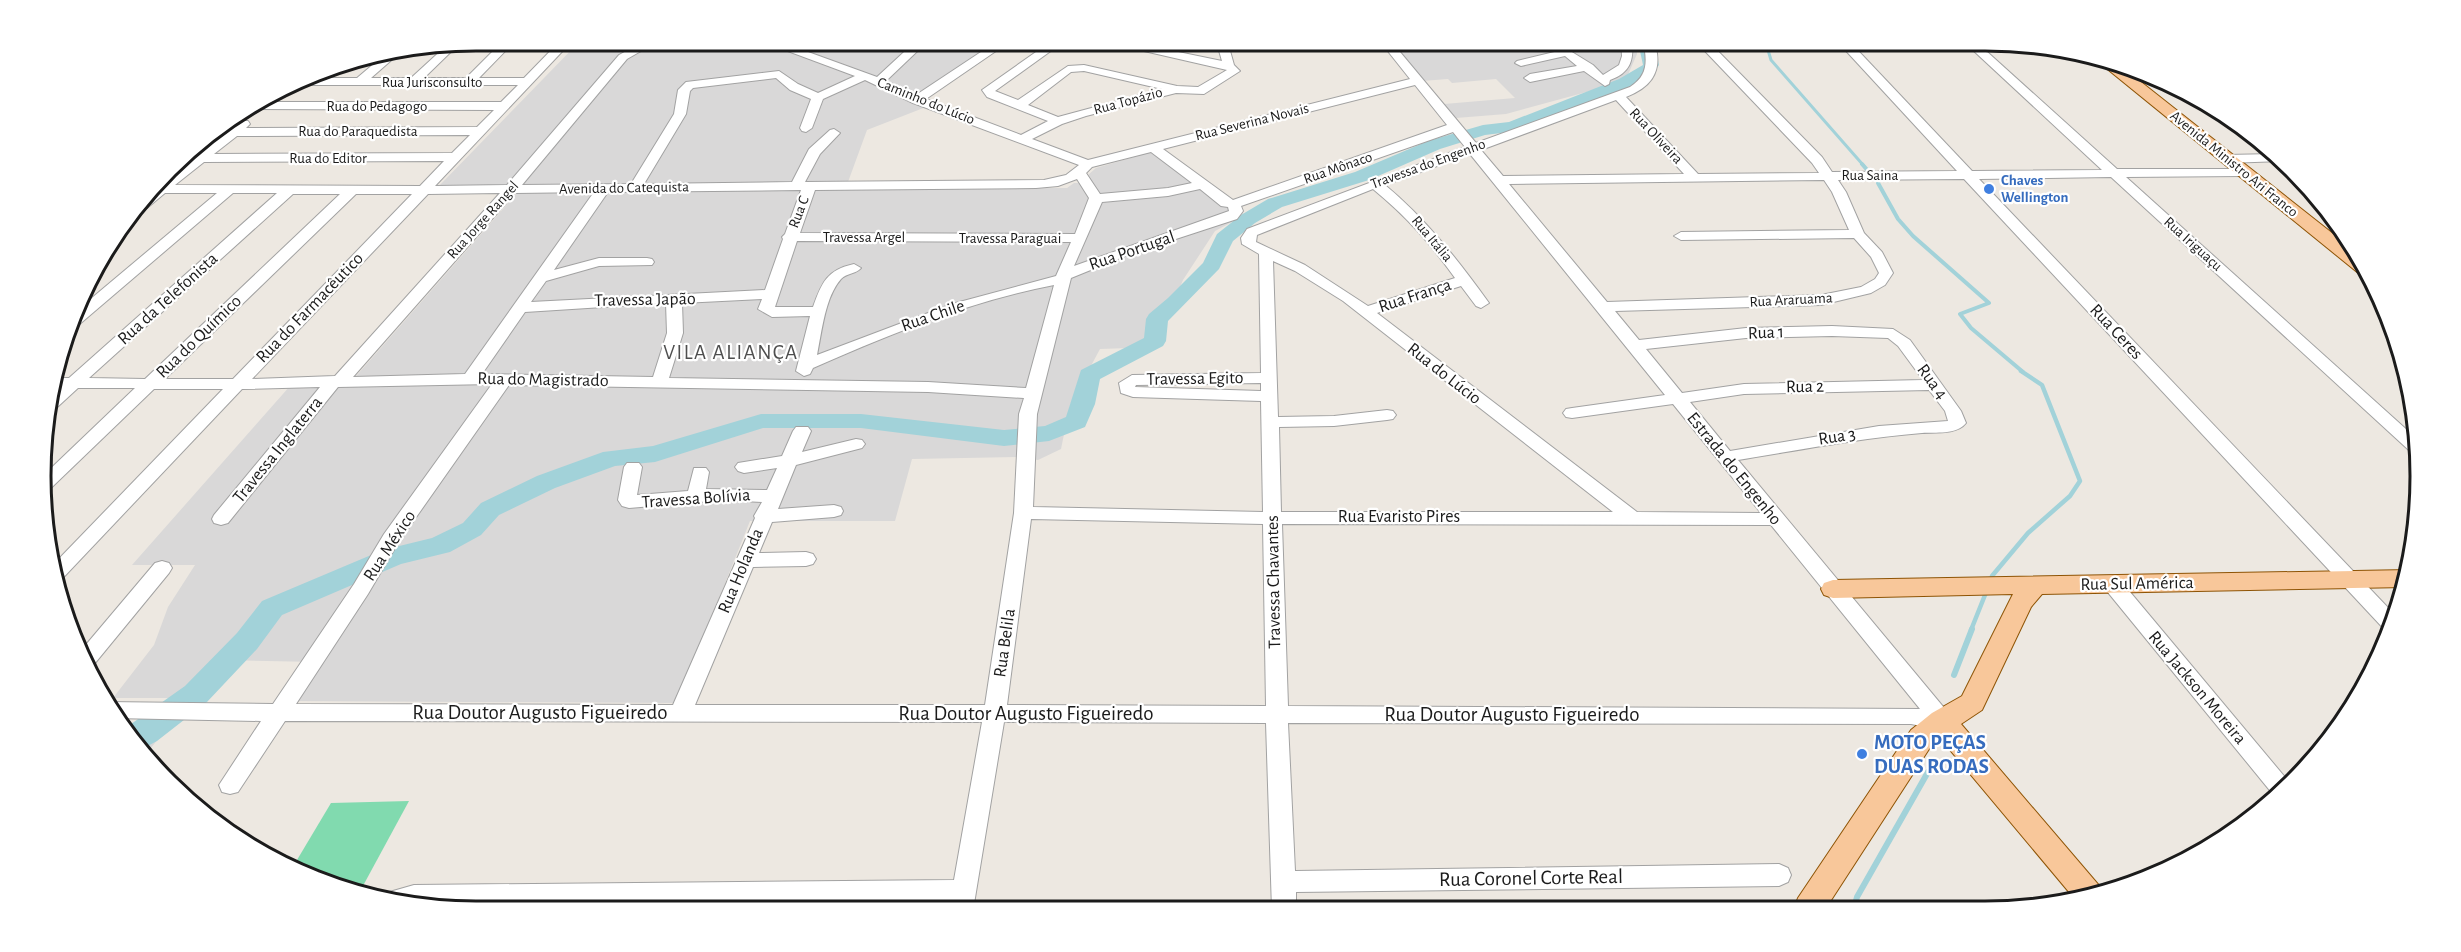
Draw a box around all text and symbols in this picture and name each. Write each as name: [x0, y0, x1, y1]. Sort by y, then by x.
street label: Rua Jurisconsulto: [382, 75, 482, 90]
street label: Caminho do Lúcio: [875, 75, 977, 127]
street label: Rua Topázio: [1092, 85, 1164, 117]
street label: Rua do Pedagogo: [327, 99, 427, 114]
street label: Rua Severina Novais: [1194, 101, 1310, 143]
street label: Rua Oliveira: [1627, 105, 1685, 167]
street label: Avenida Ministro Ari Franco: [2167, 108, 2301, 220]
street label: Rua do Paraquedista: [298, 124, 418, 139]
street label: Travessa do Engenho: [1369, 136, 1487, 192]
street label: Rua Mônaco: [1302, 149, 1374, 187]
street label: Rua do Editor: [289, 151, 367, 166]
street label: Rua Saina: [1841, 168, 1899, 183]
place label: Chaves Wellington: [2001, 173, 2068, 205]
street label: Rua Jorge Rangel: [444, 178, 522, 262]
street label: Avenida do Catequista: [559, 179, 689, 197]
marker: Chaves Wellington: [1982, 182, 1996, 196]
street label: Rua C: [786, 194, 812, 230]
street label: Rua Itália: [1409, 213, 1455, 265]
street label: Rua Iriguaçu: [2161, 214, 2225, 274]
street label: Rua Portugal: [1087, 228, 1177, 274]
street label: Travessa Argel: [823, 230, 905, 245]
street label: Travessa Paraguai: [959, 231, 1061, 246]
street label: Rua do Farmacêutico: [253, 249, 367, 367]
street label: Rua da Telefonista: [115, 250, 221, 348]
street label: Rua França: [1376, 276, 1454, 316]
street label: Travessa Japão: [594, 290, 696, 310]
street label: Rua Araruama: [1749, 290, 1833, 310]
street label: Rua do Químico: [153, 292, 245, 382]
street label: Rua Chile: [899, 297, 967, 335]
street label: Rua Ceres: [2086, 301, 2146, 363]
street label: Rua 1: [1748, 323, 1784, 343]
street label: Rua do Lúcio: [1404, 340, 1484, 408]
district label: VILA ALIANÇA: [663, 342, 799, 363]
street label: Rua 4: [1913, 361, 1951, 403]
street label: Travessa Egito: [1146, 369, 1244, 389]
street label: Rua do Magistrado: [477, 370, 609, 390]
street label: Rua 2: [1786, 378, 1824, 396]
street label: Travessa Inglaterra: [230, 394, 326, 506]
street label: Estrada do Engenho: [1683, 409, 1785, 529]
street label: Rua 3: [1817, 425, 1857, 449]
street label: Travessa Bolívia: [641, 486, 751, 512]
street label: Rua México: [361, 507, 419, 585]
street label: Rua Evaristo Pires: [1338, 508, 1460, 526]
street label: Travessa Chavantes: [1264, 515, 1284, 649]
street label: Rua Holanda: [715, 526, 767, 616]
street label: Rua Sul América: [2080, 574, 2194, 594]
street label: Rua Belila: [991, 607, 1019, 679]
street label: Rua Jackson Moreira: [2145, 628, 2249, 748]
street label: Rua Doutor Augusto Figueiredo: [412, 702, 668, 723]
street label: Rua Doutor Augusto Figueiredo: [898, 703, 1154, 724]
street label: Rua Doutor Augusto Figueiredo: [1384, 704, 1640, 725]
place label: MOTO PEÇAS DUAS RODAS: [1874, 732, 1989, 777]
marker: MOTO PEÇAS DUAS RODAS: [1855, 747, 1869, 761]
street label: Rua Coronel Corte Real: [1439, 866, 1623, 890]

